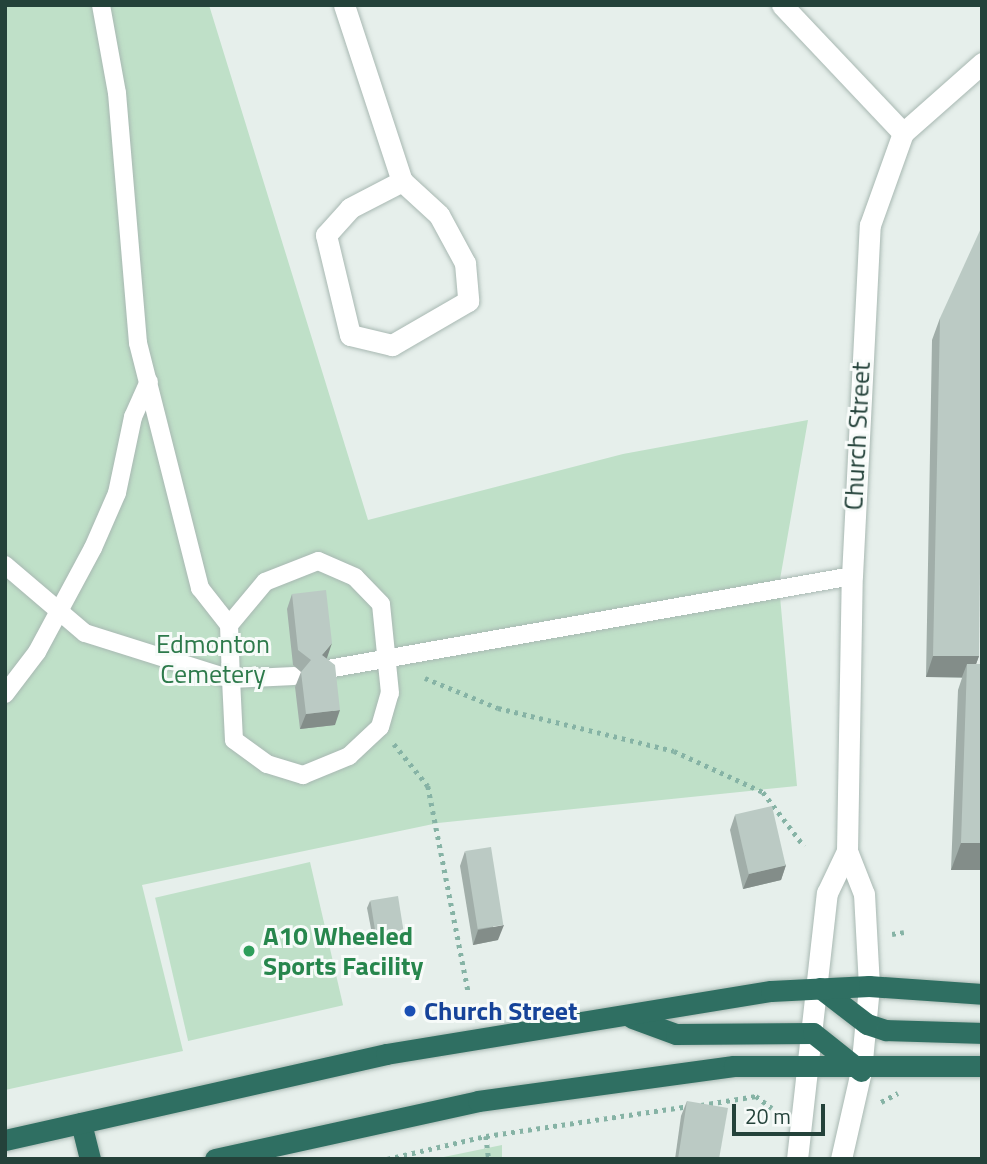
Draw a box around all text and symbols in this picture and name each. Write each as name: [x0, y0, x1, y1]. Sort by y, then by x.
street label: Church Street: [838, 361, 876, 511]
park label: Edmonton Cemetery: [156, 628, 270, 690]
place label: A10 Wheeled Sports Facility: [263, 920, 423, 982]
marker: A10 Wheeled Sports Facility: [241, 943, 257, 959]
place label: Church Street: [424, 995, 577, 1027]
marker: Church Street: [402, 1003, 418, 1019]
scale bar: [735, 1090, 828, 1134]
text: 20 m: [745, 1100, 791, 1132]

